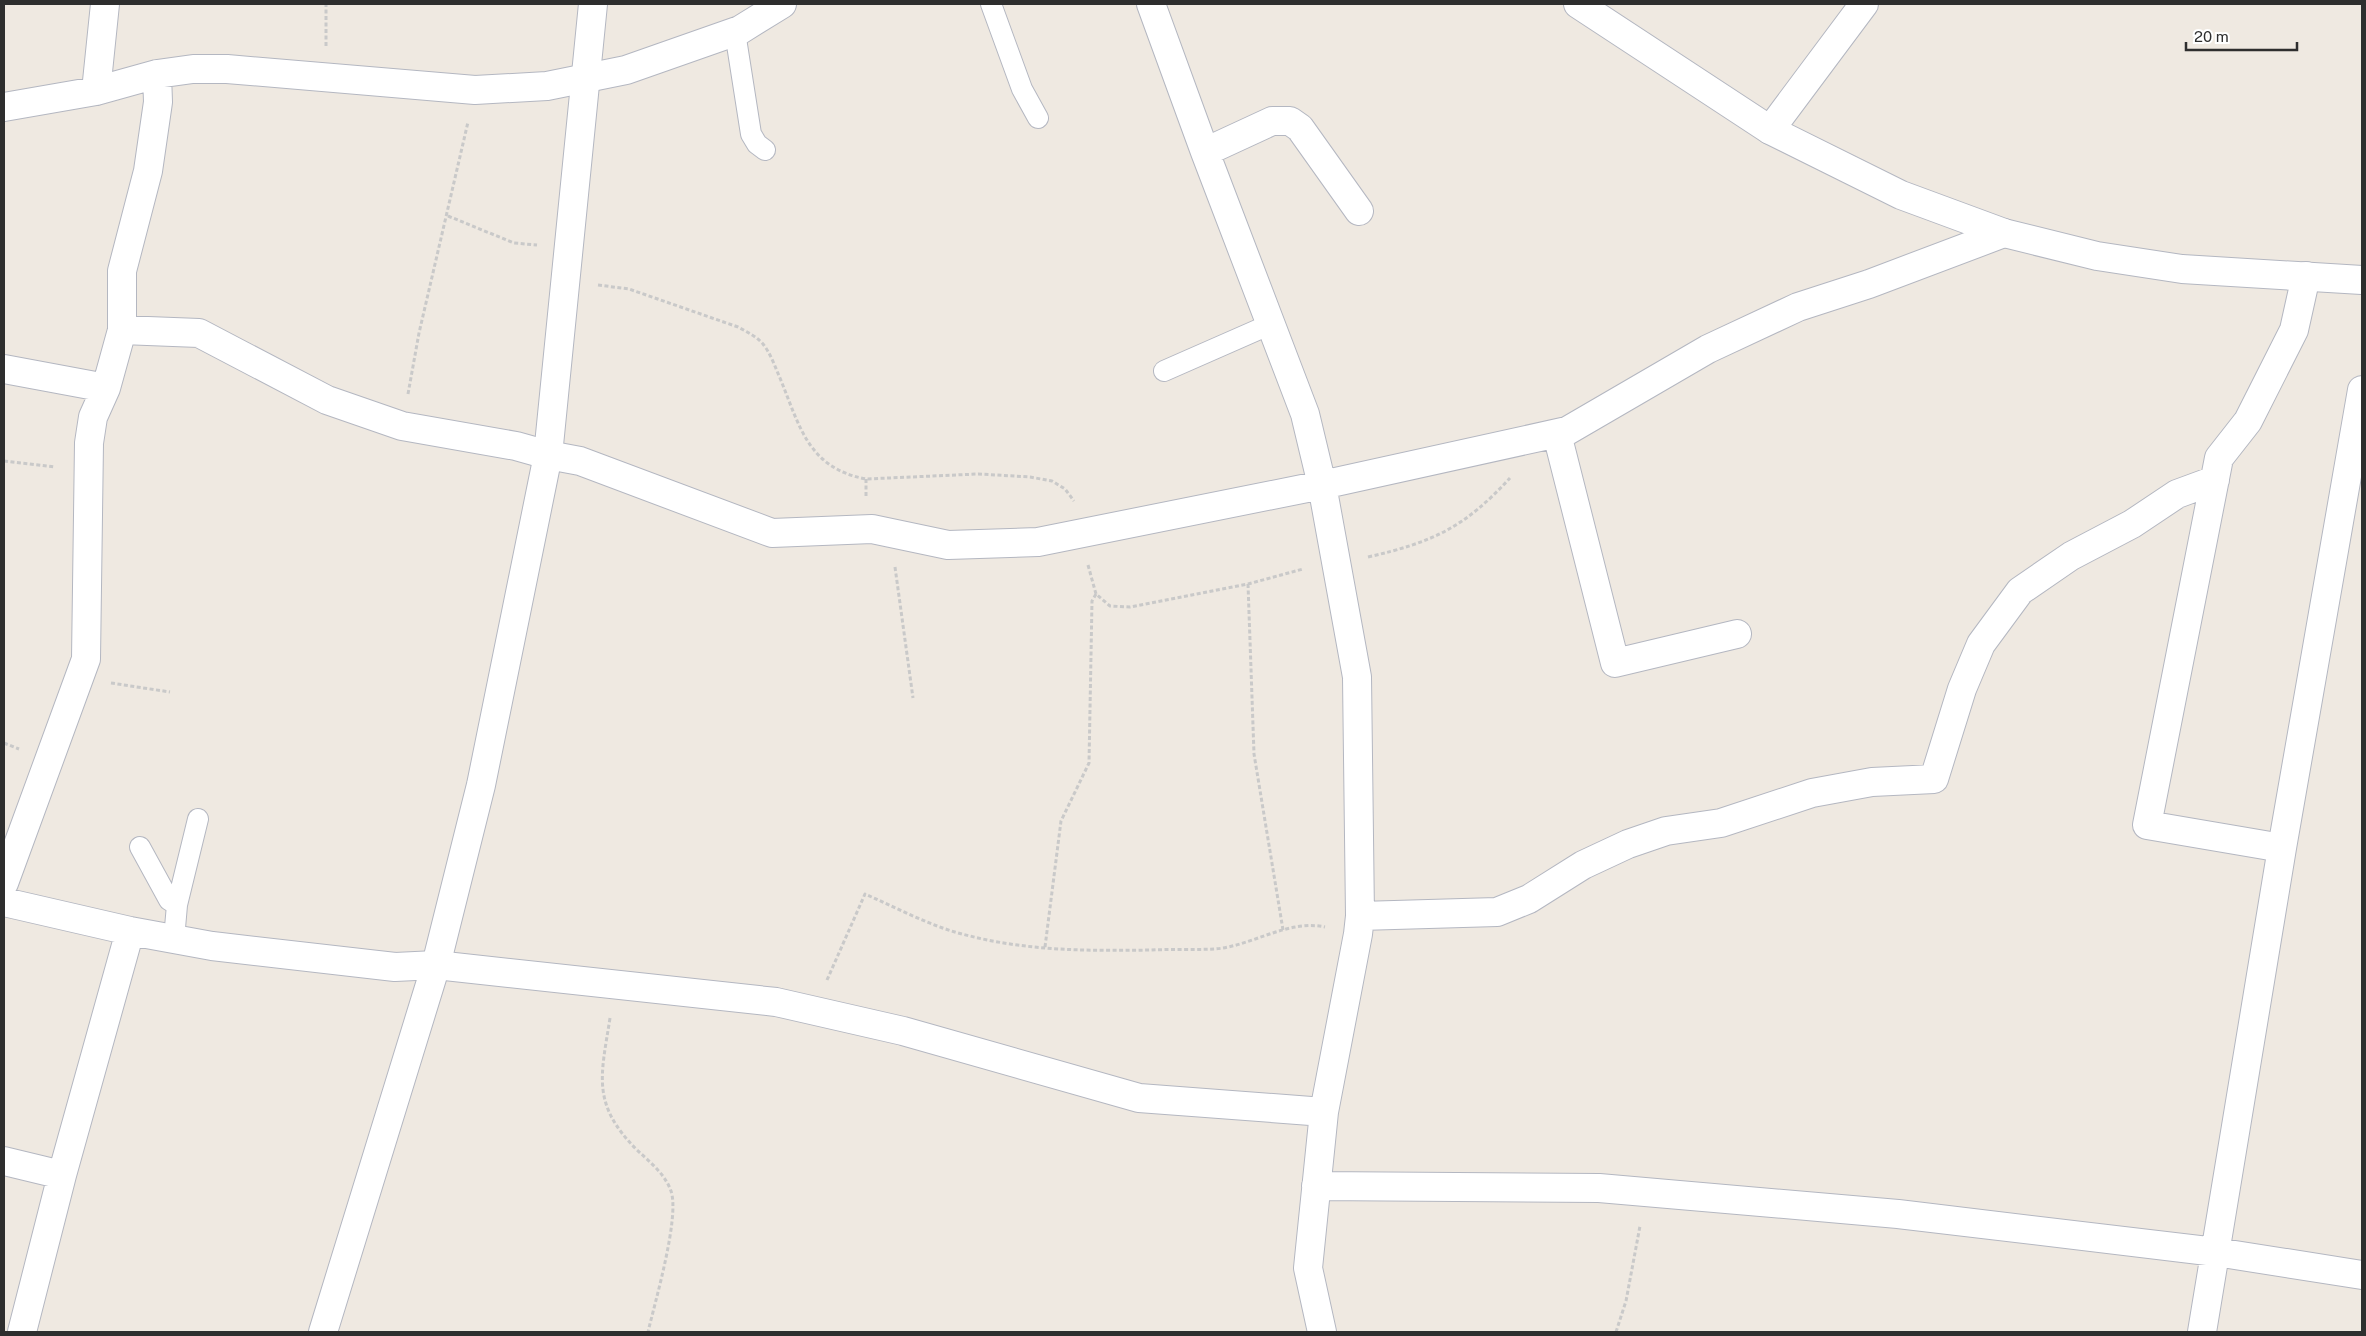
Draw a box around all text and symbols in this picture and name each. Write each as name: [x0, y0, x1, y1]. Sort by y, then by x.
scale bar: [2186, 20, 2297, 52]
text: 20 m: [2194, 28, 2229, 45]

